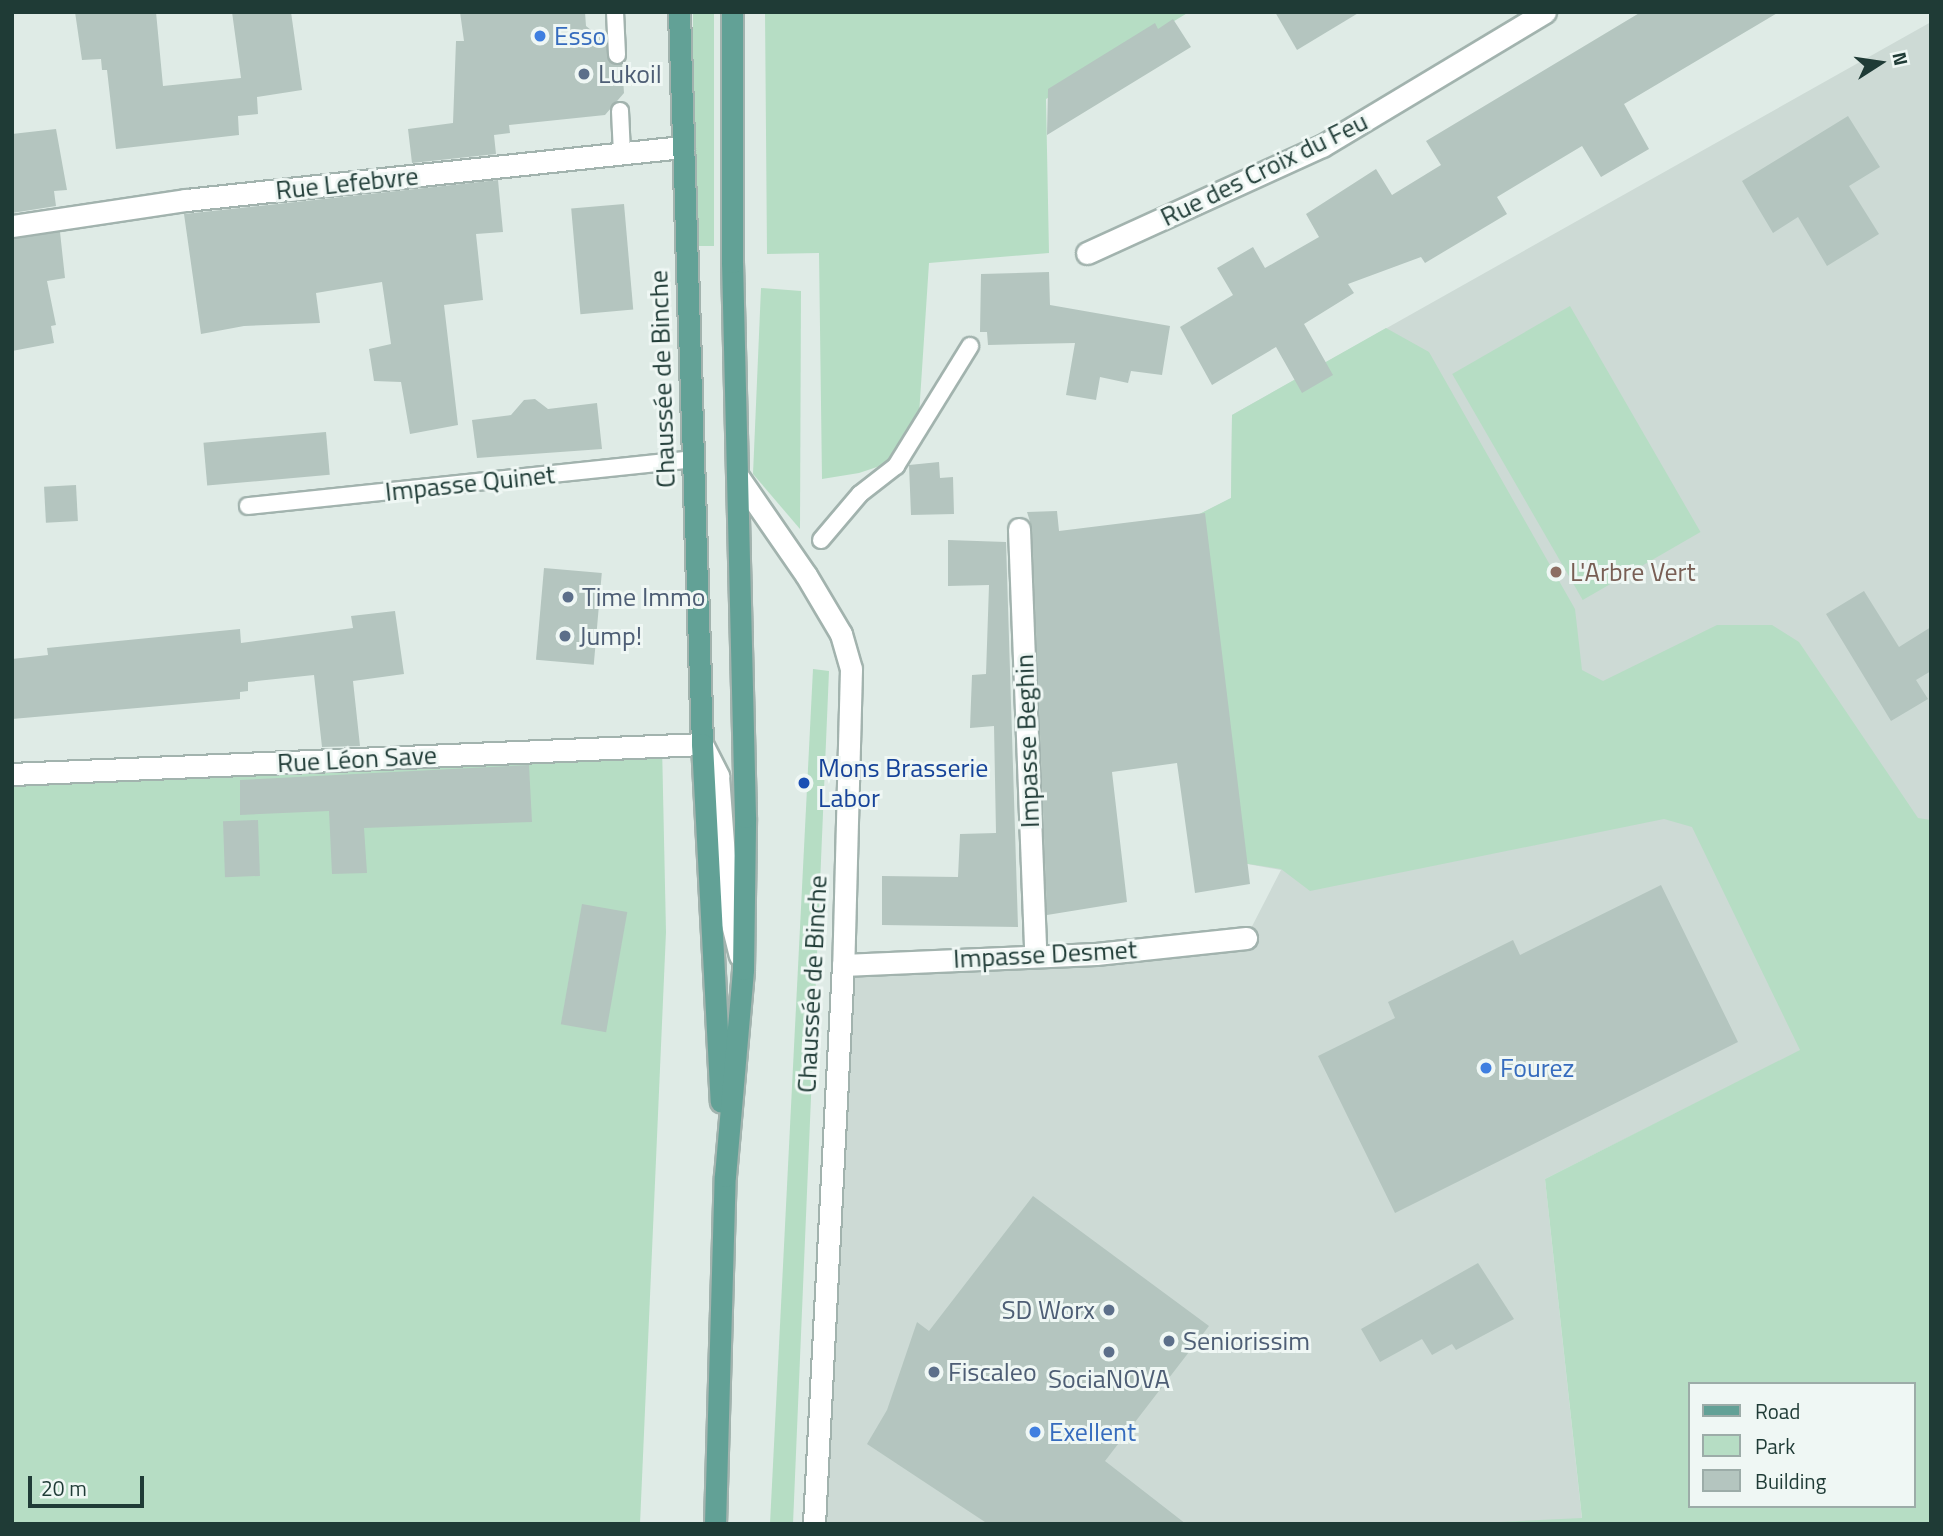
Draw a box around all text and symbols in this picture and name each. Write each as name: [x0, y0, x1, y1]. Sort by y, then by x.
place label: Esso: [554, 20, 606, 52]
marker: Esso: [532, 28, 548, 44]
north arrow: [1845, 28, 1915, 98]
text: N: [1885, 49, 1917, 68]
place label: Lukoil: [598, 58, 662, 90]
marker: Lukoil: [576, 66, 592, 82]
street label: Rue des Croix du Feu: [1155, 105, 1373, 233]
street label: Rue Lefebvre: [274, 160, 420, 206]
street label: Chaussée de Binche: [643, 270, 681, 488]
street label: Impasse Quinet: [383, 459, 557, 507]
place label: L'Arbre Vert: [1570, 556, 1696, 588]
marker: L'Arbre Vert: [1548, 564, 1564, 580]
place label: Time Immo: [582, 581, 706, 613]
marker: Time Immo: [560, 589, 576, 605]
place label: Jump!: [579, 620, 642, 652]
marker: Jump!: [557, 628, 573, 644]
street label: Impasse Beghin: [1008, 653, 1046, 829]
street label: Rue Léon Save: [276, 739, 438, 779]
place label: Mons Brasserie Labor: [818, 752, 988, 814]
marker: Mons Brasserie Labor: [796, 775, 812, 791]
street label: Chaussée de Binche: [791, 874, 833, 1094]
street label: Impasse Desmet: [952, 934, 1138, 974]
place label: Fourez: [1500, 1052, 1574, 1084]
marker: Fourez: [1478, 1060, 1494, 1076]
place label: SD Worx: [1001, 1294, 1095, 1326]
marker: SD Worx: [1101, 1302, 1117, 1318]
place label: Seniorissim: [1183, 1325, 1310, 1357]
marker: Seniorissim: [1161, 1333, 1177, 1349]
marker: SociaNOVA: [1101, 1344, 1117, 1360]
place label: Fiscaleo: [948, 1356, 1037, 1388]
place label: SociaNOVA: [1048, 1363, 1170, 1395]
marker: Fiscaleo: [926, 1364, 942, 1380]
legend: [1688, 1382, 1915, 1508]
text: Road: [1755, 1395, 1800, 1427]
place label: Exellent: [1049, 1416, 1136, 1448]
marker: Exellent: [1027, 1424, 1043, 1440]
text: Park: [1755, 1430, 1795, 1462]
scale bar: [32, 1462, 147, 1506]
text: Building: [1755, 1465, 1826, 1497]
text: 20 m: [41, 1472, 87, 1504]

